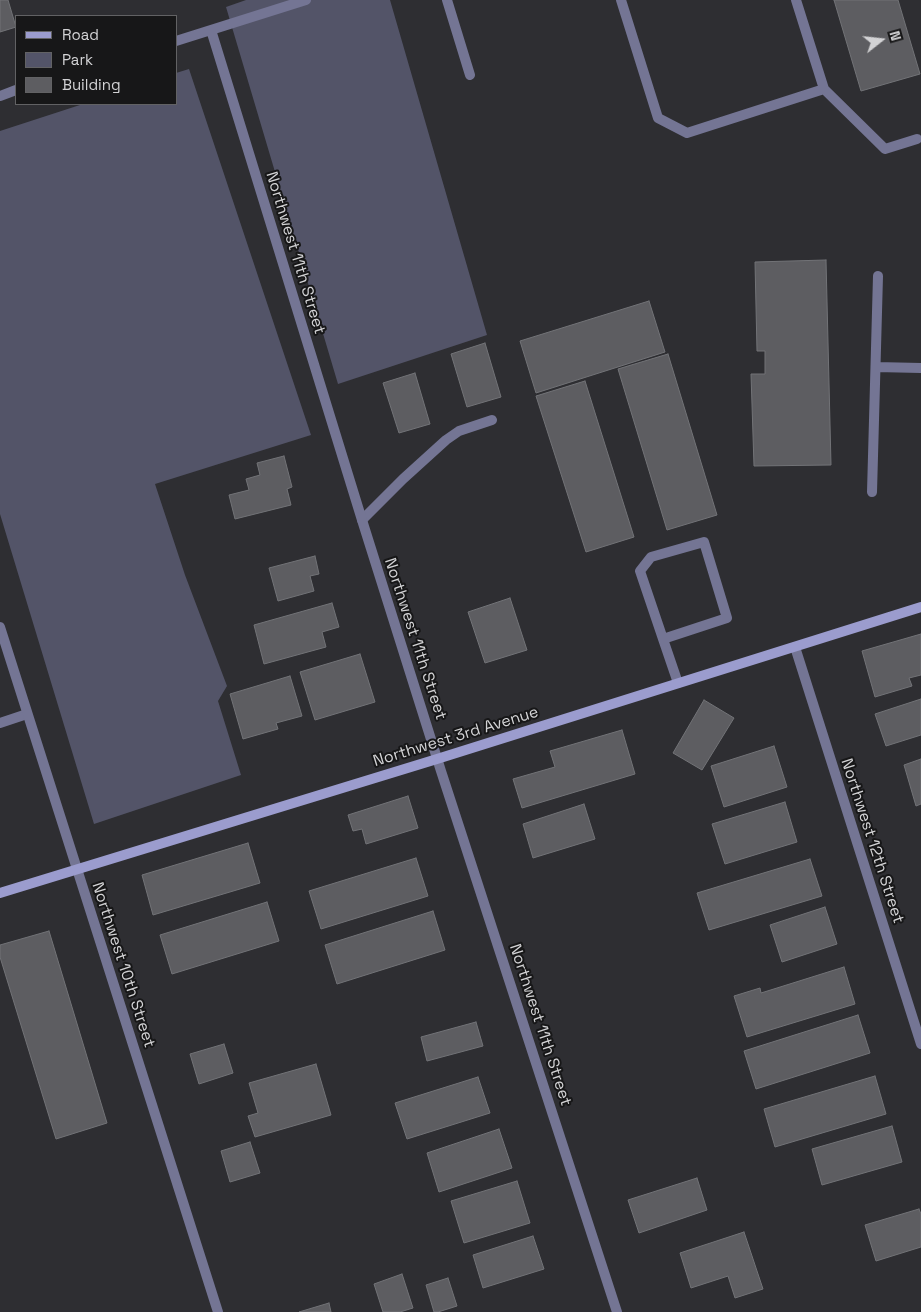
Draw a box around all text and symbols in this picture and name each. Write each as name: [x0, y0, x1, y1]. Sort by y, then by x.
legend: [15, 15, 178, 105]
north arrow: [856, 15, 906, 65]
text: Road: [62, 25, 99, 44]
text: N: [885, 29, 905, 43]
text: Park: [62, 50, 93, 69]
text: Building: [62, 75, 121, 94]
street label: Northwest 11th Street: [261, 169, 329, 337]
street label: Northwest 11th Street: [380, 556, 450, 722]
street label: Northwest 3rd Avenue: [371, 703, 541, 771]
street label: Northwest 12th Street: [836, 756, 908, 926]
street label: Northwest 10th Street: [87, 880, 159, 1050]
street label: Northwest 11th Street: [505, 942, 575, 1108]

